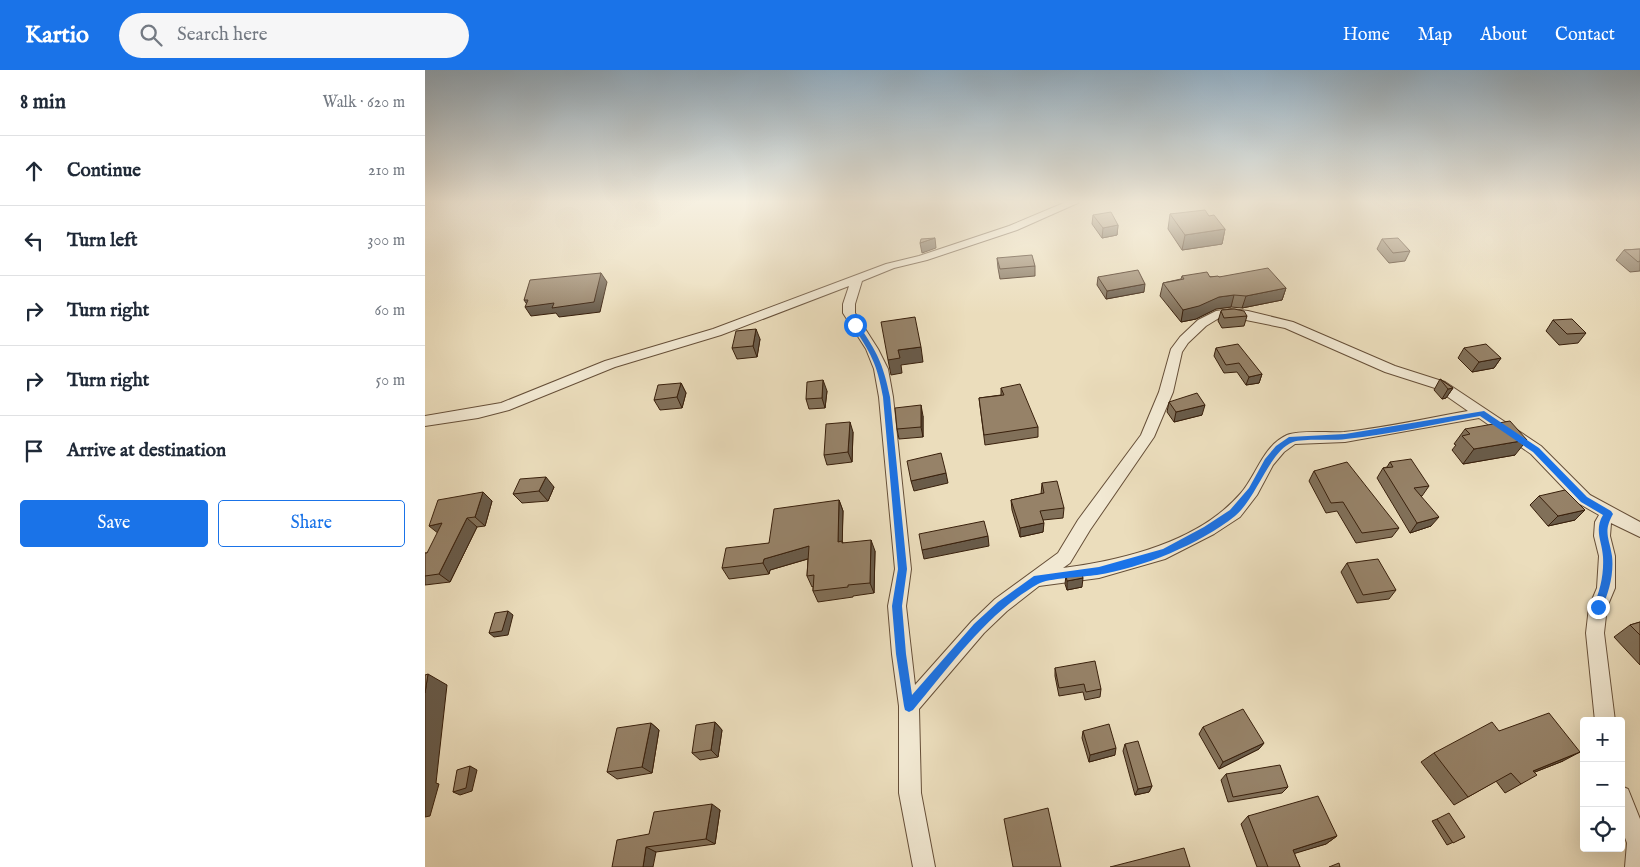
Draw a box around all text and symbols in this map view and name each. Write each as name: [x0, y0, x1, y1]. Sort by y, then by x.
search box: [119, 13, 469, 58]
text: Kartio: [25, 20, 89, 51]
icon: search: [137, 21, 165, 49]
text: Search here: [177, 23, 268, 47]
text: Home: [1343, 24, 1390, 47]
text: Map: [1418, 24, 1452, 47]
text: About: [1480, 24, 1527, 47]
text: Contact: [1555, 24, 1615, 47]
text: 8 min: [20, 89, 66, 116]
text: Walk · 620 m: [322, 93, 405, 113]
icon: ahead: [20, 157, 48, 185]
text: Continue: [67, 159, 141, 183]
text: 210 m: [368, 161, 405, 181]
icon: left: [20, 227, 48, 255]
text: Turn left: [67, 229, 138, 253]
text: 300 m: [367, 231, 405, 251]
icon: right: [20, 297, 48, 325]
text: Turn right: [67, 299, 149, 323]
text: 60 m: [375, 301, 405, 321]
route start: [844, 314, 867, 337]
icon: right: [20, 367, 48, 395]
text: Turn right: [67, 369, 149, 393]
text: 50 m: [376, 371, 405, 391]
icon: arrive: [20, 437, 48, 465]
text: Arrive at destination: [67, 439, 226, 463]
button: Save: [20, 500, 208, 547]
button: Share: [218, 500, 405, 547]
route end: [1587, 596, 1610, 619]
map controls: [1580, 717, 1625, 852]
button: +: [1580, 717, 1625, 762]
button: −: [1580, 762, 1625, 807]
button: locate: [1580, 807, 1625, 852]

